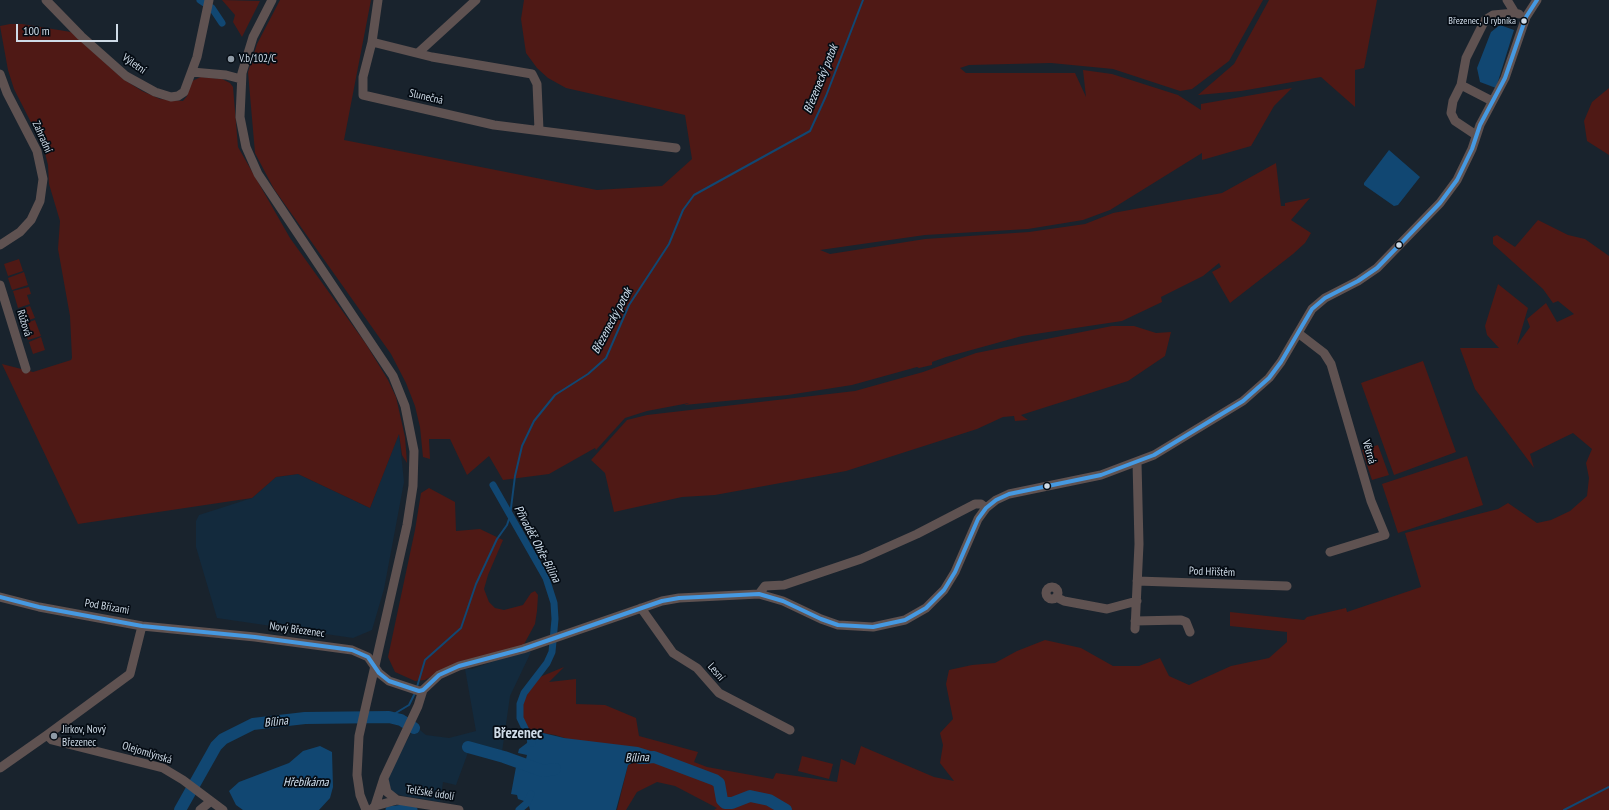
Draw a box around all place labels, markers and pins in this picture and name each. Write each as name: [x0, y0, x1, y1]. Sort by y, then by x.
place label: Březenec, U rybníka: [1448, 15, 1516, 27]
marker: Březenec, U rybníka: [1519, 16, 1529, 26]
place label: V.b/102/C: [239, 52, 276, 66]
marker: V.b/102/C: [226, 54, 236, 64]
unlabelled marker: [1394, 240, 1404, 250]
unlabelled marker: [1042, 481, 1052, 491]
place label: Jirkov, Nový Březenec: [62, 723, 106, 749]
marker: Jirkov, Nový Březenec: [49, 731, 59, 741]

